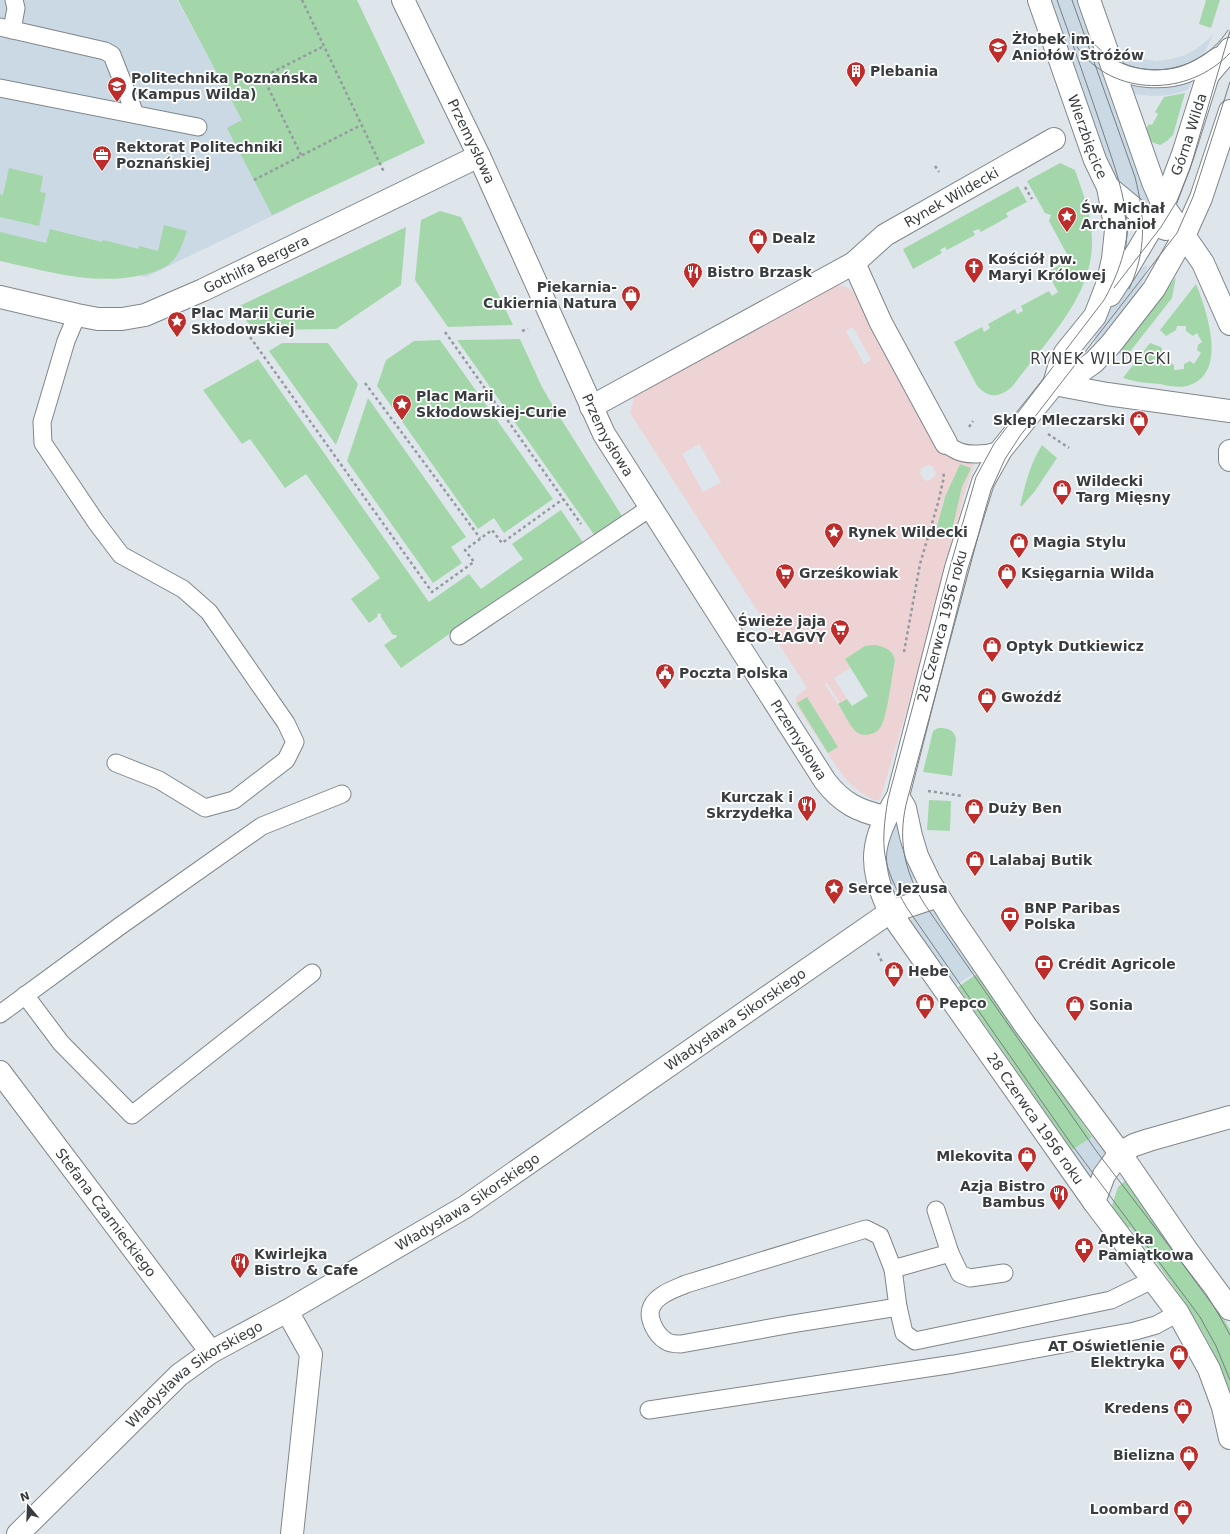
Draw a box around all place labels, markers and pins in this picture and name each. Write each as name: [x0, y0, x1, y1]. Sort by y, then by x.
place label: Żłobek im. Aniołów Stróżów: [1012, 31, 1144, 63]
school or university icon: Żłobek im. Aniołów Stróżów: [987, 36, 1009, 64]
building icon: Plebania: [845, 60, 867, 88]
place label: Plebania: [870, 63, 938, 79]
place label: Politechnika Poznańska (Kampus Wilda): [131, 70, 318, 102]
school or university icon: Politechnika Poznańska (Kampus Wilda): [106, 75, 128, 103]
place label: Rektorat Politechniki Poznańskiej: [116, 139, 283, 171]
office icon: Rektorat Politechniki Poznańskiej: [91, 144, 113, 172]
place label: Św. Michał Archanioł: [1081, 199, 1166, 232]
place icon: Św. Michał Archanioł: [1056, 205, 1078, 233]
shop icon: Dealz: [747, 227, 769, 255]
place label: Dealz: [772, 230, 816, 246]
place label: Kościół pw. Maryi Królowej: [988, 251, 1106, 283]
church icon: Kościół pw. Maryi Królowej: [963, 256, 985, 284]
restaurant icon: Bistro Brzask: [682, 261, 704, 289]
place label: Bistro Brzask: [707, 264, 812, 280]
place label: Piekarnia- Cukiernia Natura: [483, 279, 617, 311]
shop icon: Piekarnia- Cukiernia Natura: [620, 284, 642, 312]
place label: Plac Marii Curie Skłodowskiej: [191, 305, 315, 337]
place icon: Plac Marii Curie Skłodowskiej: [166, 310, 188, 338]
place label: Plac Marii Skłodowskiej-Curie: [416, 388, 567, 420]
place icon: Plac Marii Skłodowskiej-Curie: [391, 393, 413, 421]
shop icon: Sklep Mleczarski: [1128, 409, 1150, 437]
place label: Sklep Mleczarski: [993, 412, 1125, 428]
place label: Wildecki Targ Mięsny: [1076, 473, 1171, 505]
shop icon: Wildecki Targ Mięsny: [1051, 478, 1073, 506]
place icon: Rynek Wildecki: [823, 521, 845, 549]
place label: Rynek Wildecki: [848, 524, 968, 540]
shop icon: Magia Stylu: [1008, 531, 1030, 559]
place label: Magia Stylu: [1033, 534, 1126, 550]
supermarket icon: Grześkowiak: [774, 562, 796, 590]
shop icon: Księgarnia Wilda: [996, 562, 1018, 590]
place label: Grześkowiak: [799, 565, 899, 581]
place label: Księgarnia Wilda: [1021, 565, 1154, 581]
place label: Świeże jaja ECO-ŁAGVY: [736, 612, 827, 645]
supermarket icon: Świeże jaja ECO-ŁAGVY: [829, 618, 851, 646]
shop icon: Optyk Dutkiewicz: [981, 635, 1003, 663]
place label: Optyk Dutkiewicz: [1006, 638, 1144, 654]
public building icon: Poczta Polska: [654, 662, 676, 690]
place label: Poczta Polska: [679, 665, 788, 681]
shop icon: Gwoźdź: [976, 686, 998, 714]
place label: Gwoźdź: [1001, 689, 1061, 705]
place label: Kurczak i Skrzydełka: [706, 789, 793, 821]
restaurant icon: Kurczak i Skrzydełka: [796, 794, 818, 822]
shop icon: Duży Ben: [963, 797, 985, 825]
place label: Duży Ben: [988, 800, 1062, 816]
shop icon: Lalabaj Butik: [964, 849, 986, 877]
place label: Lalabaj Butik: [989, 852, 1093, 868]
place icon: Serce Jezusa: [823, 877, 845, 905]
place label: Serce Jezusa: [848, 880, 948, 896]
place label: BNP Paribas Polska: [1024, 900, 1120, 932]
bank icon: BNP Paribas Polska: [999, 905, 1021, 933]
bank icon: Crédit Agricole: [1033, 953, 1055, 981]
place label: Crédit Agricole: [1058, 956, 1176, 972]
shop icon: Hebe: [883, 960, 905, 988]
place label: Hebe: [908, 963, 949, 979]
shop icon: Pepco: [914, 992, 936, 1020]
shop icon: Sonia: [1064, 994, 1086, 1022]
place label: Pepco: [939, 995, 987, 1011]
place label: Sonia: [1089, 997, 1133, 1013]
shop icon: Mlekovita: [1016, 1145, 1038, 1173]
place label: Mlekovita: [936, 1148, 1013, 1164]
place label: Azja Bistro Bambus: [960, 1178, 1045, 1210]
restaurant icon: Azja Bistro Bambus: [1048, 1183, 1070, 1211]
place label: Apteka Pamiątkowa: [1098, 1231, 1194, 1263]
pharmacy icon: Apteka Pamiątkowa: [1073, 1236, 1095, 1264]
place label: Kwirlejka Bistro & Cafe: [254, 1246, 358, 1278]
restaurant icon: Kwirlejka Bistro & Cafe: [229, 1251, 251, 1279]
place label: AT Oświetlenie Elektryka: [1048, 1338, 1165, 1370]
shop icon: AT Oświetlenie Elektryka: [1168, 1343, 1190, 1371]
shop icon: Kredens: [1172, 1397, 1194, 1425]
place label: Kredens: [1104, 1400, 1169, 1416]
shop icon: Bielizna: [1178, 1444, 1200, 1472]
place label: Bielizna: [1113, 1447, 1175, 1463]
shop icon: Loombard: [1172, 1498, 1194, 1526]
place label: Loombard: [1090, 1501, 1169, 1517]

